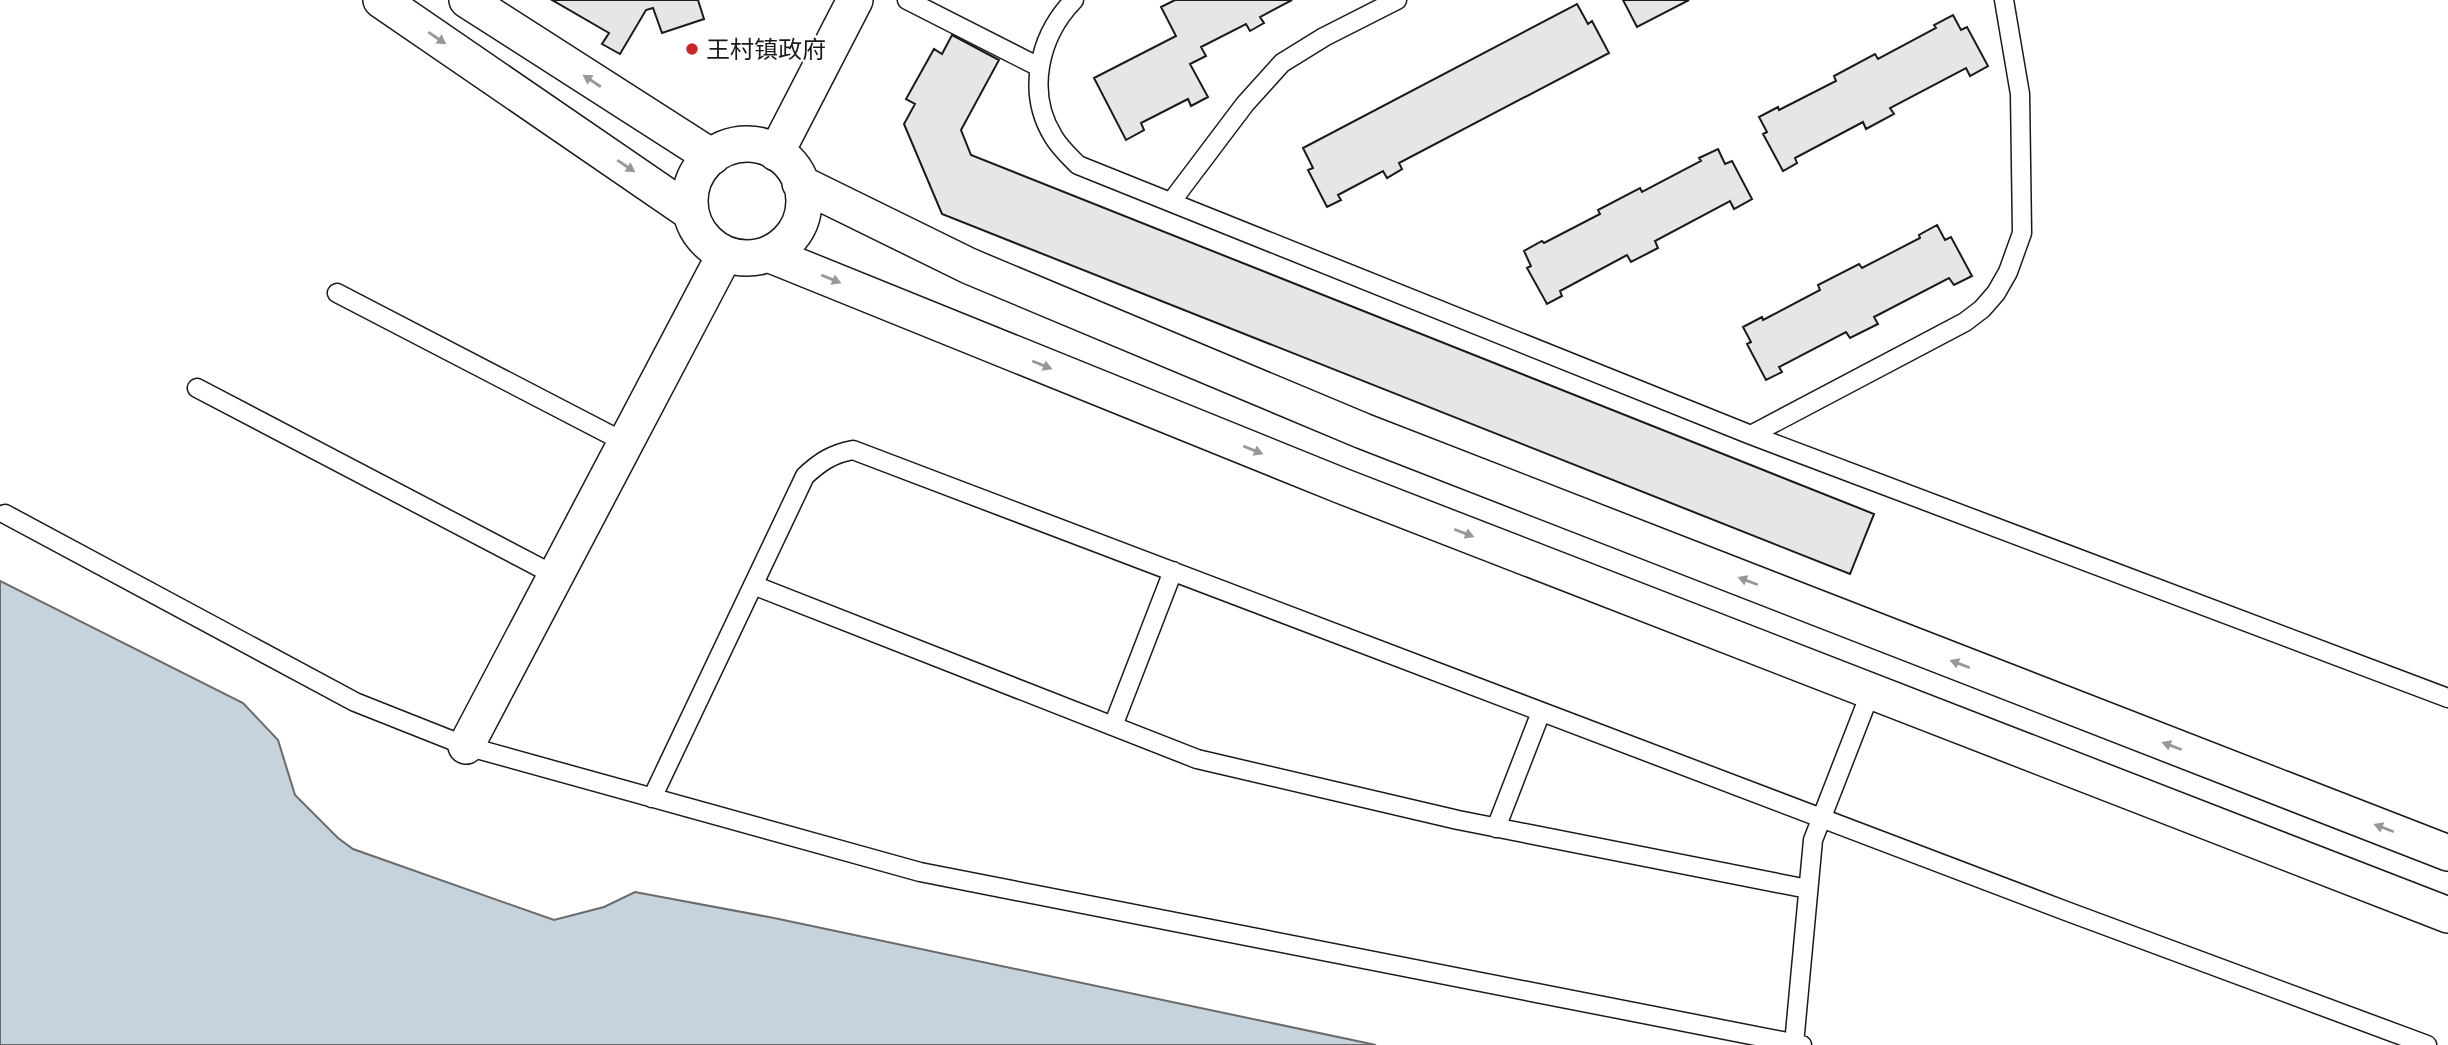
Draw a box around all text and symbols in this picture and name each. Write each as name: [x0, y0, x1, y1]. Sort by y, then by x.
one-way arrow: [428, 31, 446, 45]
place label: 王村镇政府: [706, 32, 826, 67]
marker: 王村镇政府: [684, 41, 700, 57]
one-way arrow: [582, 75, 602, 88]
one-way arrow: [616, 159, 635, 172]
one-way arrow: [821, 274, 842, 285]
one-way arrow: [1032, 359, 1053, 370]
one-way arrow: [1243, 444, 1264, 455]
one-way arrow: [1454, 528, 1475, 539]
one-way arrow: [1737, 575, 1758, 586]
one-way arrow: [1949, 658, 1970, 669]
one-way arrow: [2162, 740, 2183, 751]
one-way arrow: [2374, 822, 2395, 833]

